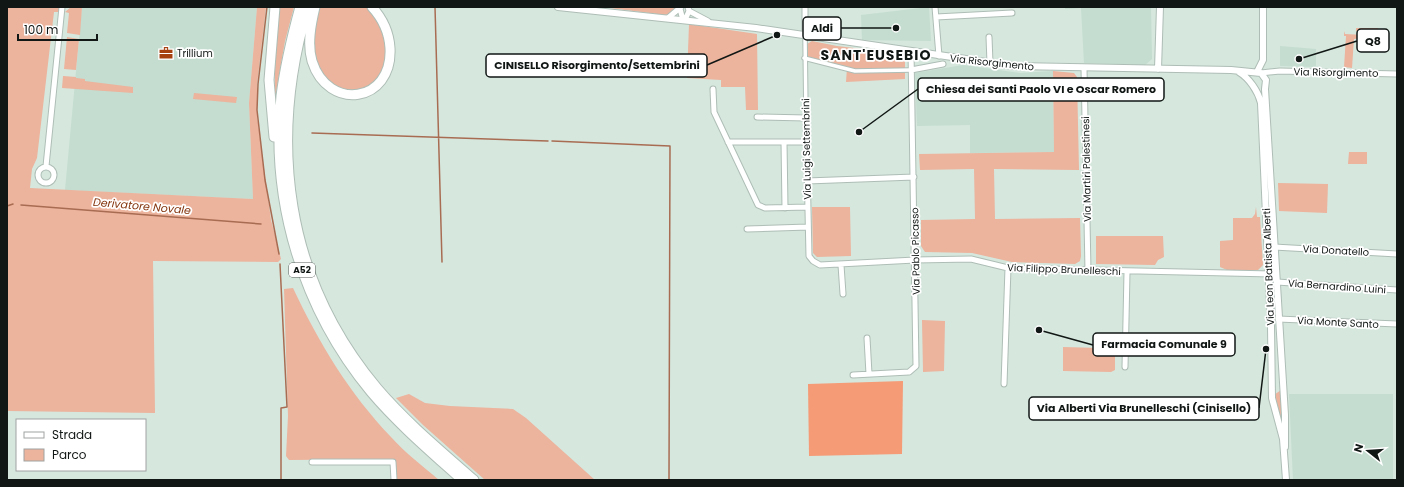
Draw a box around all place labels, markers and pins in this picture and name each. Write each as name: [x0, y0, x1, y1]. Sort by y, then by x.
callout: Aldi: [803, 17, 841, 40]
callout: Q8: [1357, 29, 1389, 52]
office icon: Trillium: [158, 45, 174, 61]
place label: Trillium: [177, 46, 213, 61]
callout: CINISELLO Risorgimento/Settembrini: [486, 54, 707, 77]
callout: Chiesa dei Santi Paolo VI e Oscar Romero: [918, 78, 1164, 101]
callout: Farmacia Comunale 9: [1093, 333, 1235, 356]
callout: Via Alberti Via Brunelleschi (Cinisello): [1029, 397, 1259, 420]

